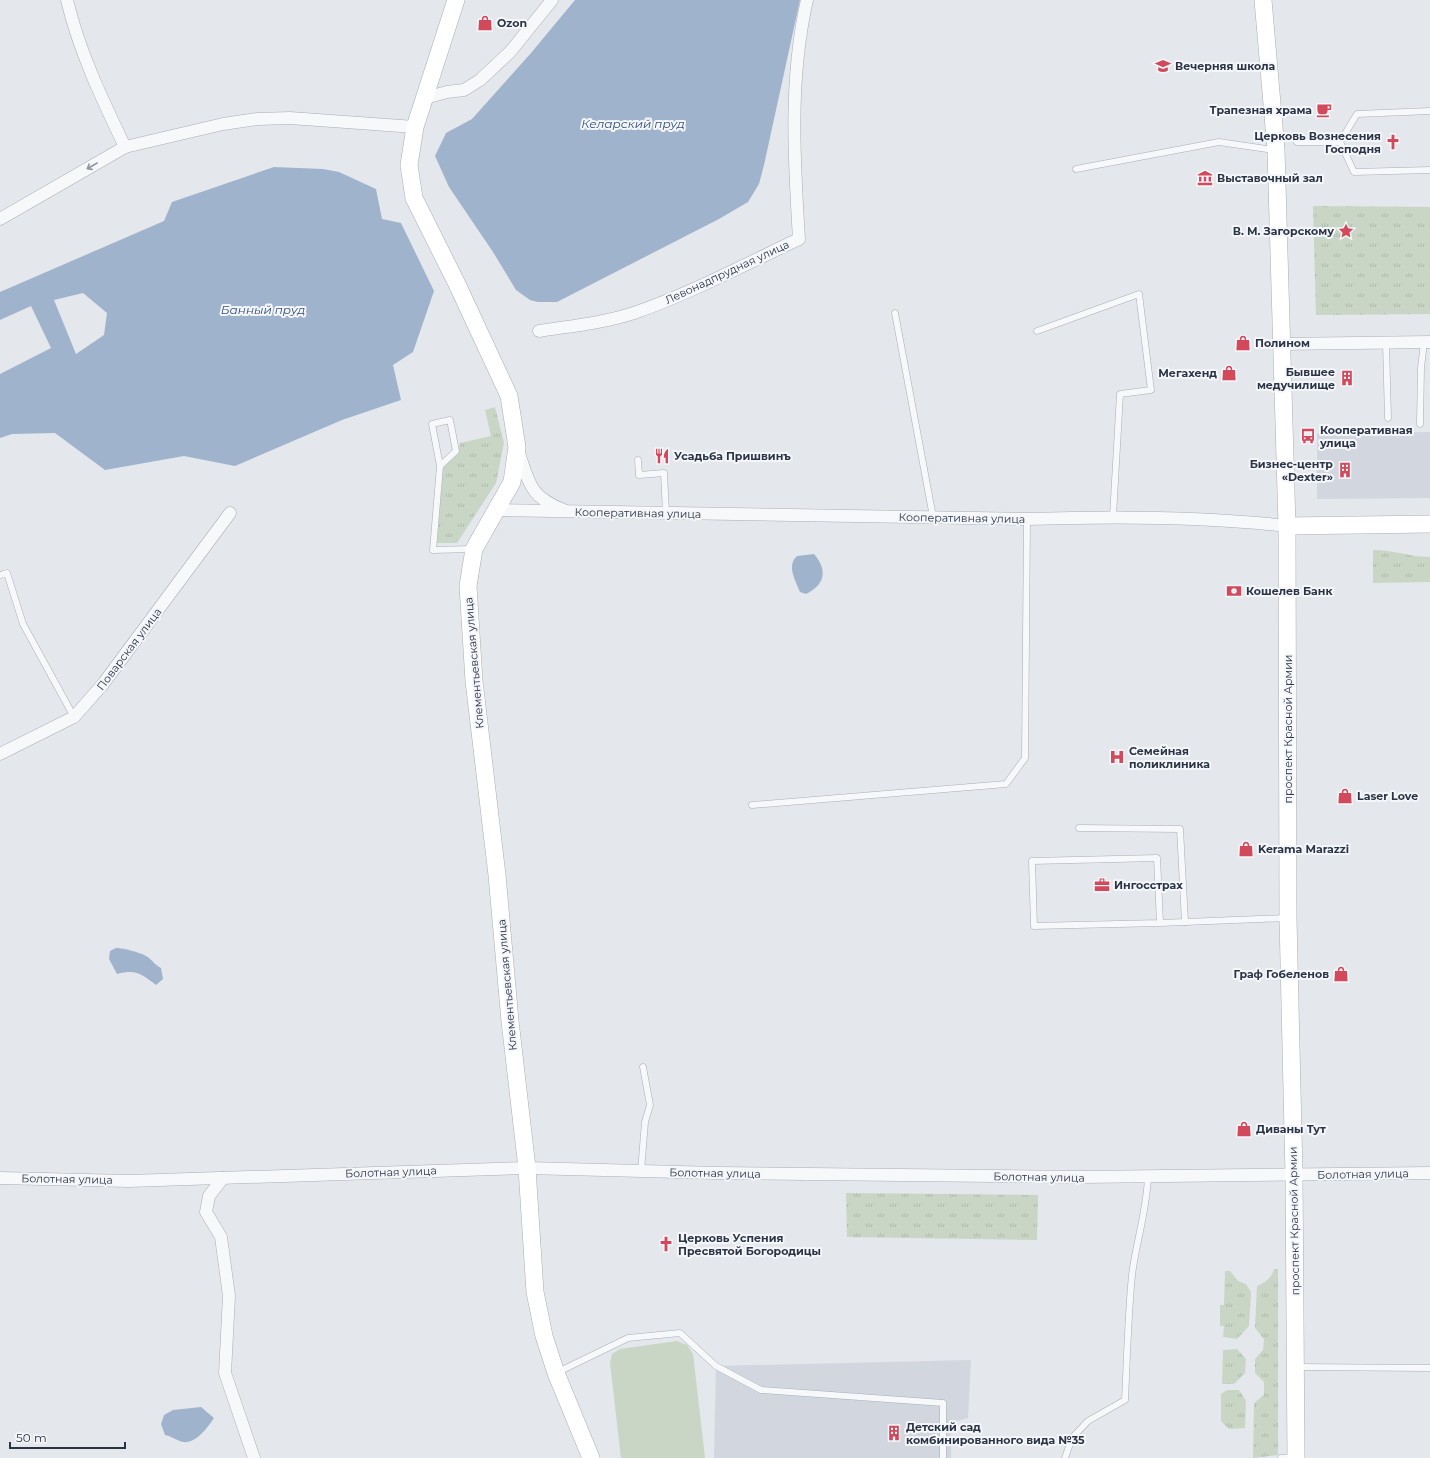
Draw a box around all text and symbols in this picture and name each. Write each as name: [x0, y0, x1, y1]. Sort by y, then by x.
shop icon: Ozon: [476, 14, 494, 32]
place label: Ozon: [497, 16, 527, 30]
school or university icon: Вечерняя школа: [1154, 57, 1172, 75]
place label: Вечерняя школа: [1175, 59, 1275, 73]
cafe icon: Трапезная храма: [1315, 101, 1333, 119]
place label: Трапезная храма: [1210, 103, 1312, 117]
water label: Келарский пруд: [581, 116, 685, 131]
place label: Церковь Вознесения Господня: [1254, 129, 1381, 156]
church icon: Церковь Вознесения Господня: [1384, 133, 1402, 151]
one-way arrow: [86, 163, 98, 171]
museum icon: Выставочный зал: [1196, 169, 1214, 187]
place label: Выставочный зал: [1217, 171, 1323, 185]
place icon: В. М. Загорскому: [1337, 222, 1355, 240]
place label: В. М. Загорскому: [1233, 224, 1334, 238]
street label: Левонадпрудная улица: [663, 237, 791, 307]
water label: Банный пруд: [221, 302, 305, 317]
shop icon: Полином: [1234, 334, 1252, 352]
place label: Полином: [1255, 336, 1310, 350]
shop icon: Мегахенд: [1220, 364, 1238, 382]
place label: Бывшее медучилище: [1257, 365, 1335, 392]
place label: Мегахенд: [1158, 366, 1217, 380]
building icon: Бывшее медучилище: [1338, 369, 1356, 387]
place label: Кооперативная улица: [1319, 423, 1413, 450]
bus stop icon: Кооперативная улица: [1299, 427, 1317, 445]
restaurant icon: Усадьба Пришвинъ: [653, 447, 671, 465]
place label: Усадьба Пришвинъ: [674, 449, 791, 463]
place label: Бизнес-центр «Dexter»: [1250, 457, 1333, 484]
building icon: Бизнес-центр «Dexter»: [1336, 461, 1354, 479]
street label: Кооперативная улица: [575, 505, 701, 521]
street label: Кооперативная улица: [899, 510, 1025, 526]
bank icon: Кошелев Банк: [1225, 582, 1243, 600]
place label: Кошелев Банк: [1246, 584, 1333, 598]
street label: Клементьевская улица: [461, 597, 487, 729]
street label: Поварская улица: [93, 605, 165, 693]
street label: проспект Красной Армии: [1281, 655, 1295, 803]
place label: Семейная поликлиника: [1129, 744, 1210, 771]
hospital icon: Семейная поликлиника: [1108, 748, 1126, 766]
shop icon: Laser Love: [1336, 787, 1354, 805]
place label: Laser Love: [1357, 789, 1418, 803]
shop icon: Kerama Marazzi: [1237, 840, 1255, 858]
place label: Kerama Marazzi: [1258, 842, 1349, 856]
office icon: Ингосстрах: [1093, 876, 1111, 894]
place label: Ингосстрах: [1114, 878, 1183, 892]
street label: Клементьевская улица: [494, 919, 520, 1051]
shop icon: Граф Гобеленов: [1332, 965, 1350, 983]
place label: Граф Гобеленов: [1234, 967, 1329, 981]
shop icon: Диваны Тут: [1235, 1120, 1253, 1138]
place label: Диваны Тут: [1256, 1122, 1326, 1136]
street label: проспект Красной Армии: [1286, 1146, 1302, 1296]
street label: Болотная улица: [345, 1163, 437, 1181]
street label: Болотная улица: [669, 1165, 761, 1181]
street label: Болотная улица: [1317, 1166, 1409, 1182]
street label: Болотная улица: [993, 1169, 1085, 1185]
street label: Болотная улица: [21, 1171, 113, 1187]
place label: Церковь Успения Пресвятой Богородицы: [678, 1231, 821, 1258]
church icon: Церковь Успения Пресвятой Богородицы: [657, 1235, 675, 1253]
place label: Детский сад комбинированного вида №35: [906, 1420, 1085, 1447]
scale bar: [10, 1424, 125, 1450]
building icon: Детский сад комбинированного вида №35: [885, 1424, 903, 1442]
text: 50 m: [16, 1430, 47, 1445]

